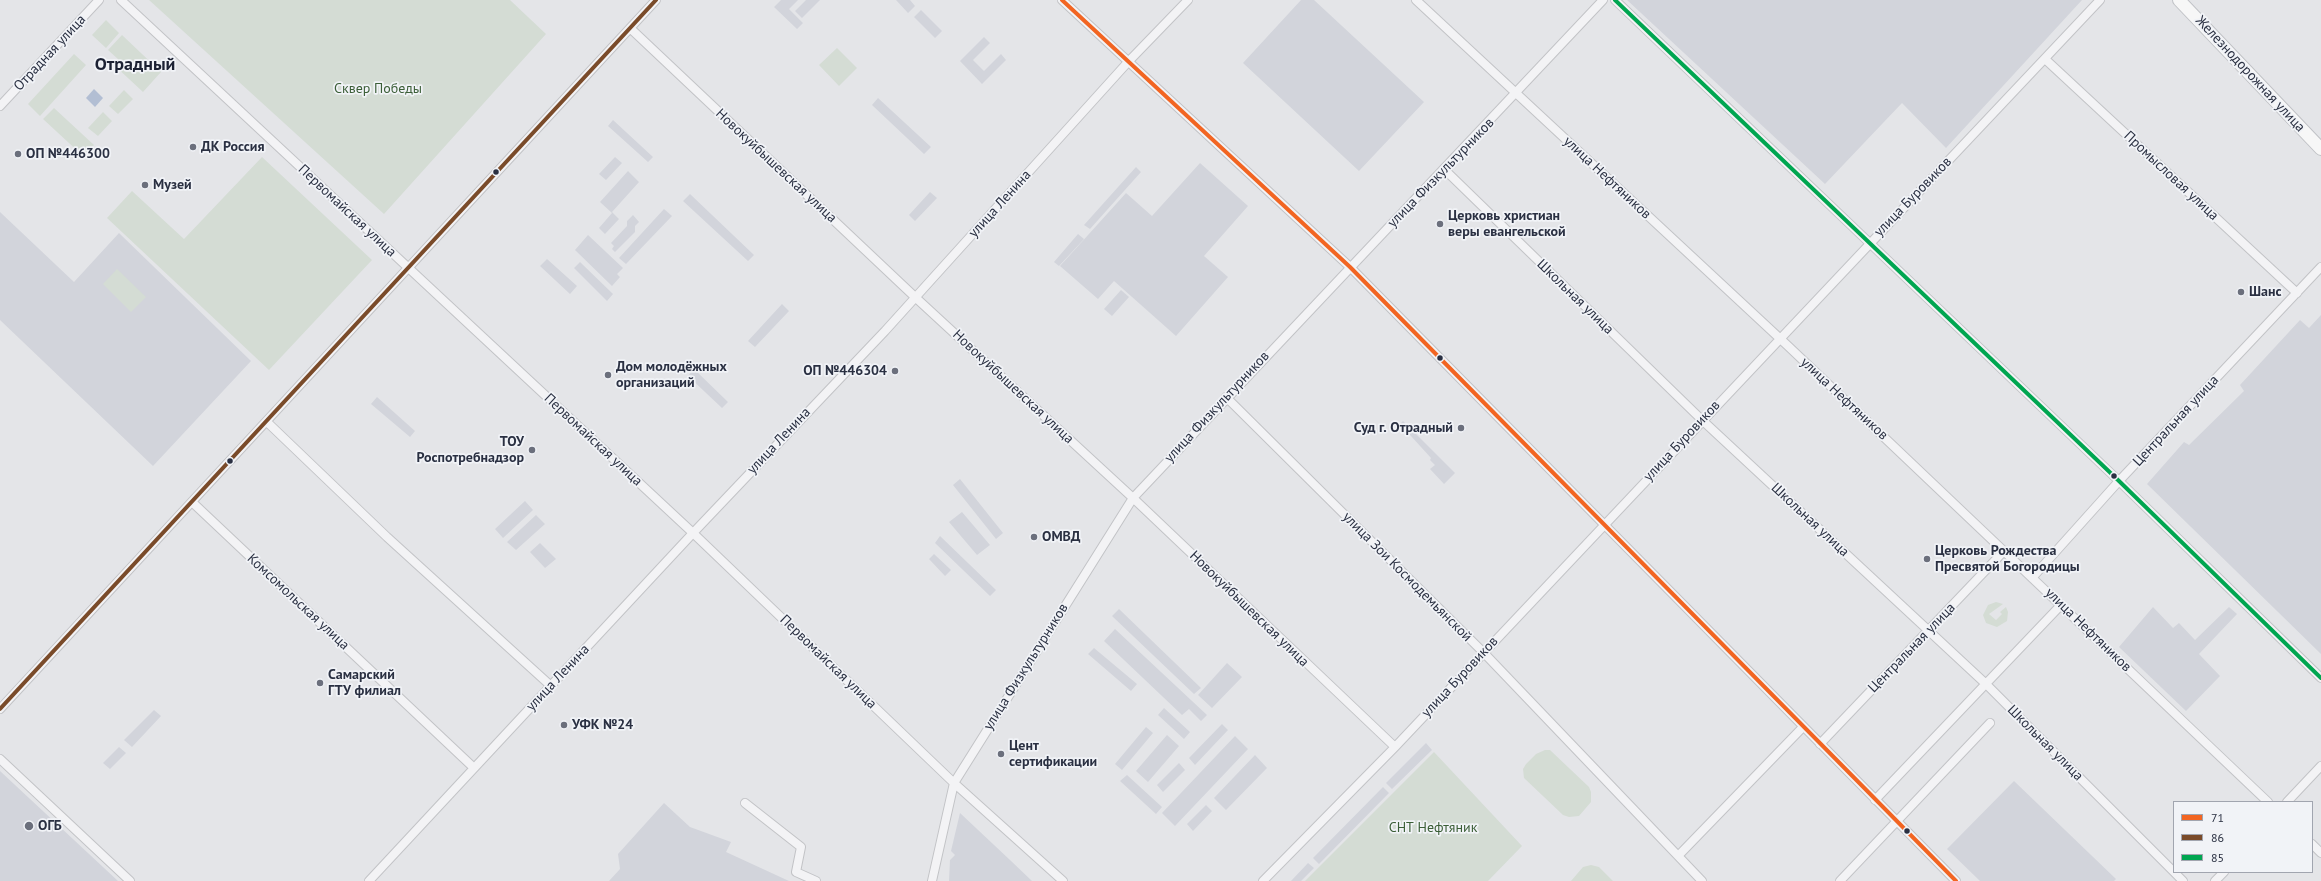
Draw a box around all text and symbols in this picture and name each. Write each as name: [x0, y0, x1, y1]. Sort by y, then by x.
street label: Отрадная улица: [11, 12, 89, 94]
street label: Железнодорожная улица: [2192, 12, 2308, 136]
district label: Отрадный: [95, 54, 175, 76]
park label: Сквер Победы: [334, 81, 422, 97]
street label: Новокуйбышевская улица: [712, 106, 840, 226]
street label: улица Физкультурников: [1384, 115, 1498, 231]
street label: Промысловая улица: [2120, 128, 2222, 224]
street label: улица Нефтяников: [1560, 133, 1654, 223]
place label: ДК Россия: [201, 139, 264, 155]
marker: ДК Россия: [188, 142, 198, 152]
place label: ОП №446300: [26, 146, 110, 162]
marker: ОП №446300: [13, 149, 23, 159]
street label: улица Буровиков: [1871, 154, 1955, 240]
street label: Первомайская улица: [294, 161, 400, 261]
unlabelled marker: [491, 167, 501, 177]
street label: улица Ленина: [965, 167, 1035, 241]
place label: Музей: [153, 177, 192, 193]
marker: Музей: [140, 180, 150, 190]
place label: Церковь христиан веры евангельской: [1448, 208, 1566, 240]
marker: Церковь христиан веры евангельской: [1435, 219, 1445, 229]
street label: Школьная улица: [1533, 256, 1617, 338]
place label: Шанс: [2249, 284, 2282, 300]
marker: Шанс: [2236, 287, 2246, 297]
street label: Новокуйбышевская улица: [949, 327, 1077, 447]
street label: улица Физкультурников: [1161, 348, 1273, 466]
unlabelled marker: [1435, 353, 1445, 363]
street label: улица Нефтяников: [1797, 354, 1891, 444]
place label: Дом молодёжных организаций: [616, 359, 727, 392]
place label: ОП №446304: [803, 363, 887, 379]
marker: ОП №446304: [890, 366, 900, 376]
marker: Дом молодёжных организаций: [603, 370, 613, 380]
street label: Центральная улица: [2130, 372, 2222, 470]
street label: Первомайская улица: [540, 390, 646, 490]
street label: улица Буровиков: [1640, 397, 1724, 485]
street label: улица Ленина: [744, 404, 814, 478]
place label: Суд г. Отрадный: [1354, 420, 1453, 436]
marker: Суд г. Отрадный: [1456, 423, 1466, 433]
place label: ТОУ Роспотребнадзор: [416, 434, 524, 466]
marker: ТОУ Роспотребнадзор: [527, 445, 537, 455]
unlabelled marker: [225, 456, 235, 466]
unlabelled marker: [2109, 471, 2119, 481]
street label: Школьная улица: [1768, 480, 1852, 560]
street label: улица Зои Космодемьянской: [1339, 509, 1475, 645]
place label: ОМВД: [1042, 529, 1081, 545]
marker: ОМВД: [1029, 532, 1039, 542]
place label: Церковь Рождества Пресвятой Богородицы: [1935, 543, 2080, 576]
street label: Новокуйбышевская улица: [1186, 548, 1312, 670]
street label: Комсомольская улица: [243, 550, 353, 654]
marker: Церковь Рождества Пресвятой Богородицы: [1922, 554, 1932, 564]
street label: улица Нефтяников: [2041, 585, 2135, 675]
street label: Центральная улица: [1865, 600, 1959, 696]
street label: улица Физкультурников: [980, 601, 1072, 733]
street label: Первомайская улица: [776, 612, 880, 712]
street label: улица Буровиков: [1418, 633, 1502, 721]
street label: улица Ленина: [523, 641, 593, 715]
place label: Самарский ГТУ филиал: [328, 667, 401, 700]
marker: Самарский ГТУ филиал: [315, 678, 325, 688]
street label: Школьная улица: [2004, 702, 2086, 784]
place label: УФК №24: [572, 717, 633, 733]
marker: УФК №24: [559, 720, 569, 730]
place label: Цент сертификации: [1009, 738, 1097, 770]
marker: Цент сертификации: [996, 749, 1006, 759]
legend: [2173, 801, 2313, 873]
text: 71: [2211, 810, 2224, 825]
place label: ОГБ: [38, 818, 62, 834]
marker: ОГБ: [23, 820, 35, 832]
park label: СНТ Нефтяник: [1389, 820, 1477, 836]
unlabelled marker: [1902, 826, 1912, 836]
text: 86: [2211, 830, 2224, 845]
text: 85: [2211, 850, 2224, 865]

